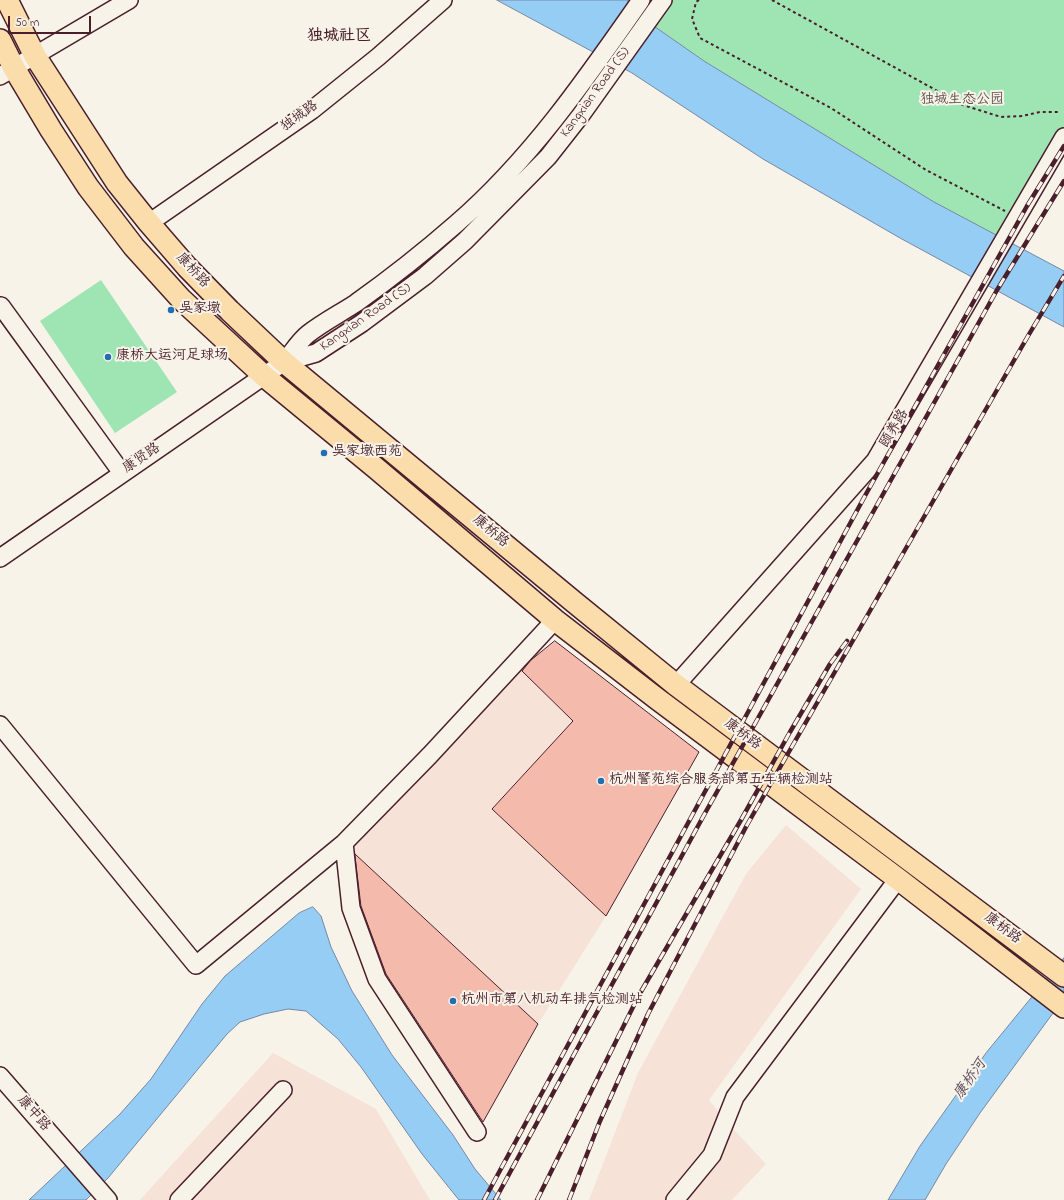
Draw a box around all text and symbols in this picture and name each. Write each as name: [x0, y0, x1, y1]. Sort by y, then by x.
scale bar: [10, 8, 93, 34]
text: 50 m: [15, 14, 39, 32]
district label: 独城社区: [307, 27, 371, 47]
street label: Kangxian Road (S): [558, 45, 634, 141]
park label: 独城生态公园: [920, 93, 1004, 109]
street label: 独城路: [278, 98, 322, 136]
street label: 康桥路: [172, 250, 212, 292]
street label: Kangxian Road (S): [317, 280, 415, 356]
place label: 吴家墩: [179, 302, 221, 318]
marker: 吴家墩: [166, 305, 176, 315]
place label: 康桥大运河足球场: [116, 349, 228, 365]
marker: 康桥大运河足球场: [103, 352, 113, 362]
street label: 颐养路: [877, 407, 913, 451]
street label: 康贤路: [120, 440, 164, 478]
place label: 吴家墩西苑: [332, 445, 402, 461]
marker: 吴家墩西苑: [319, 448, 329, 458]
street label: 康桥路: [469, 512, 511, 552]
street label: 康桥路: [720, 716, 764, 754]
place label: 杭州警苑综合服务部第五车辆检测站: [609, 773, 833, 789]
marker: 杭州警苑综合服务部第五车辆检测站: [596, 776, 606, 786]
street label: 康桥路: [980, 910, 1024, 948]
place label: 杭州市第八机动车排气检测站: [461, 993, 643, 1009]
marker: 杭州市第八机动车排气检测站: [448, 996, 458, 1006]
water label: 康桥河: [951, 1056, 991, 1104]
street label: 康中路: [13, 1093, 53, 1135]

